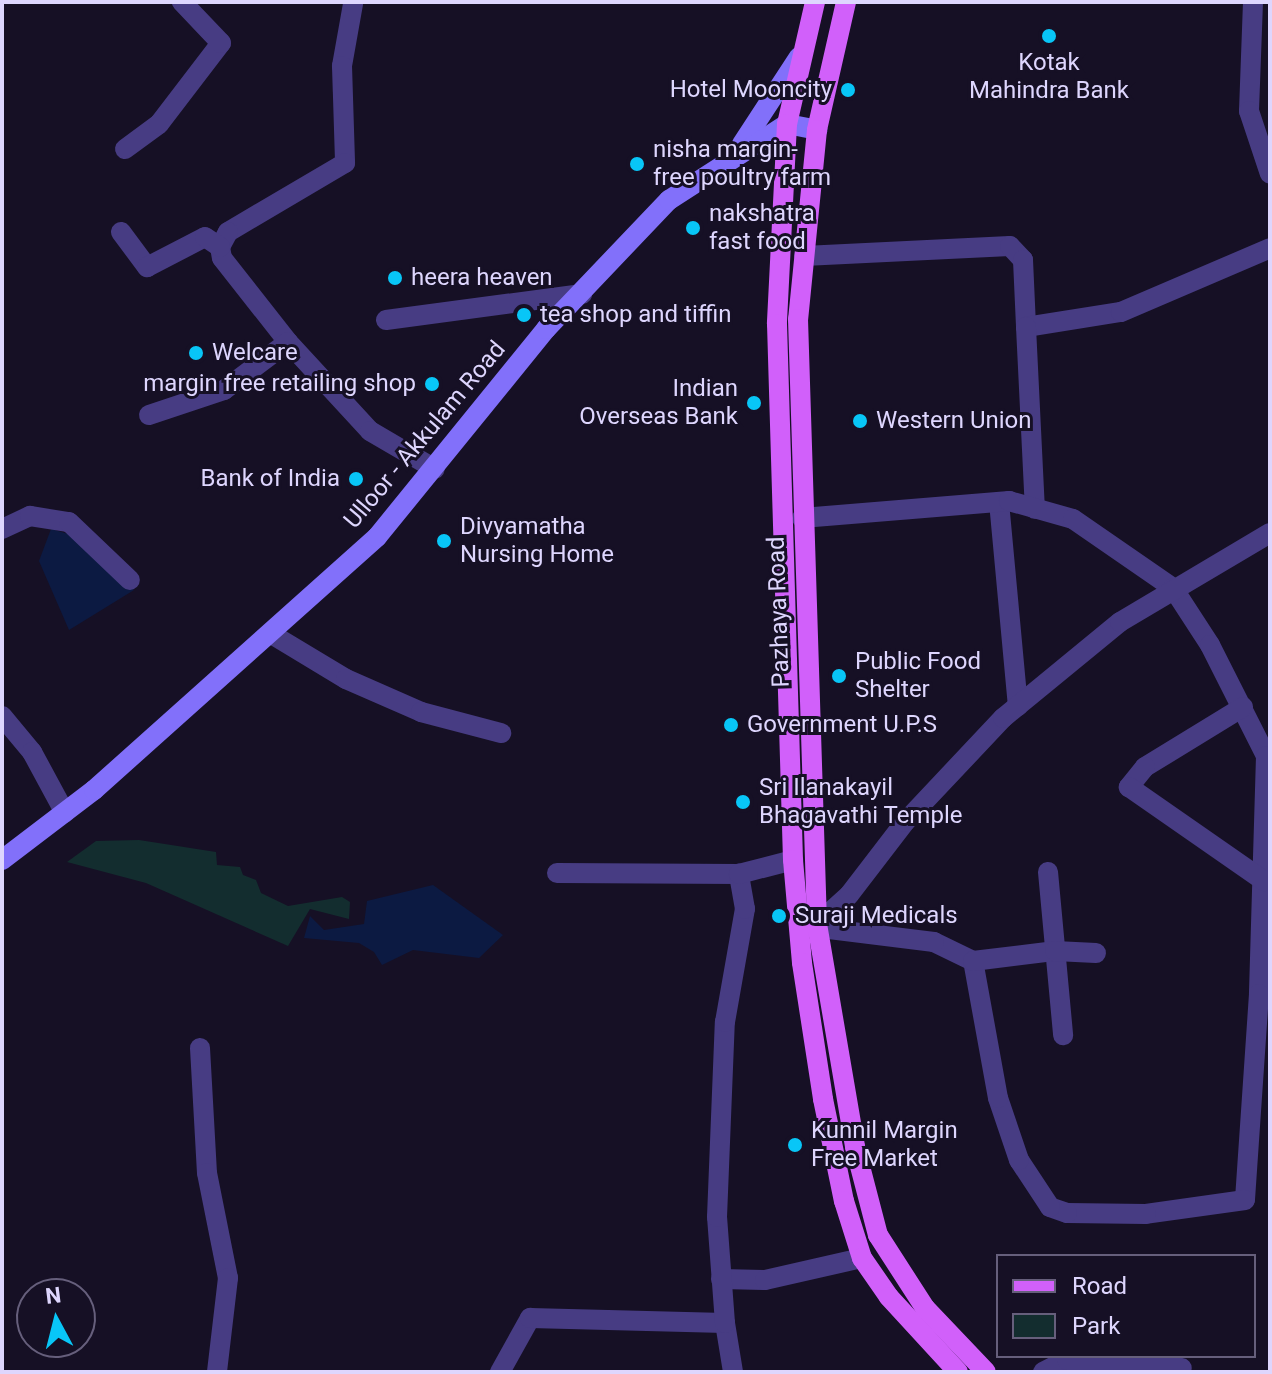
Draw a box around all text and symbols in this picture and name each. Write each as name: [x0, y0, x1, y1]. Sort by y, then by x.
marker: Kotak Mahindra Bank: [1040, 27, 1058, 45]
place label: Kotak Mahindra Bank: [969, 49, 1129, 105]
place label: Hotel Mooncity: [670, 76, 832, 104]
marker: Hotel Mooncity: [839, 81, 857, 99]
place label: nisha margin- free poultry farm: [653, 136, 831, 192]
marker: nisha margin- free poultry farm: [628, 155, 646, 173]
place label: nakshatra fast food: [709, 200, 815, 256]
marker: nakshatra fast food: [684, 219, 702, 237]
place label: heera heaven: [411, 264, 553, 292]
marker: heera heaven: [386, 269, 404, 287]
place label: tea shop and tiffin: [540, 301, 732, 329]
marker: tea shop and tiffin: [515, 306, 533, 324]
street label: Ulloor - Akkulam Road: [338, 336, 512, 534]
place label: Welcare: [212, 339, 298, 367]
marker: Welcare: [187, 344, 205, 362]
place label: margin free retailing shop: [143, 370, 416, 398]
marker: margin free retailing shop: [423, 375, 441, 393]
place label: Indian Overseas Bank: [579, 375, 738, 431]
marker: Indian Overseas Bank: [745, 394, 763, 412]
place label: Western Union: [876, 407, 1032, 435]
marker: Western Union: [851, 412, 869, 430]
place label: Bank of India: [200, 465, 340, 493]
marker: Bank of India: [347, 470, 365, 488]
place label: Divyamatha Nursing Home: [460, 513, 614, 569]
marker: Divyamatha Nursing Home: [435, 532, 453, 550]
street label: Pazhaya Road: [762, 536, 796, 688]
place label: Public Food Shelter: [855, 648, 981, 704]
marker: Public Food Shelter: [830, 667, 848, 685]
place label: Government U.P.S: [747, 711, 937, 739]
marker: Government U.P.S: [722, 716, 740, 734]
place label: Sri Ilanakayil Bhagavathi Temple: [759, 774, 963, 830]
marker: Sri Ilanakayil Bhagavathi Temple: [734, 793, 752, 811]
place label: Suraji Medicals: [795, 902, 958, 930]
marker: Suraji Medicals: [770, 907, 788, 925]
place label: Kunnil Margin Free Market: [811, 1117, 958, 1173]
marker: Kunnil Margin Free Market: [786, 1136, 804, 1154]
legend: [996, 1254, 1256, 1358]
text: Road: [1072, 1272, 1127, 1300]
north arrow: [16, 1278, 96, 1358]
text: N: [44, 1282, 62, 1309]
text: Park: [1072, 1312, 1120, 1340]

